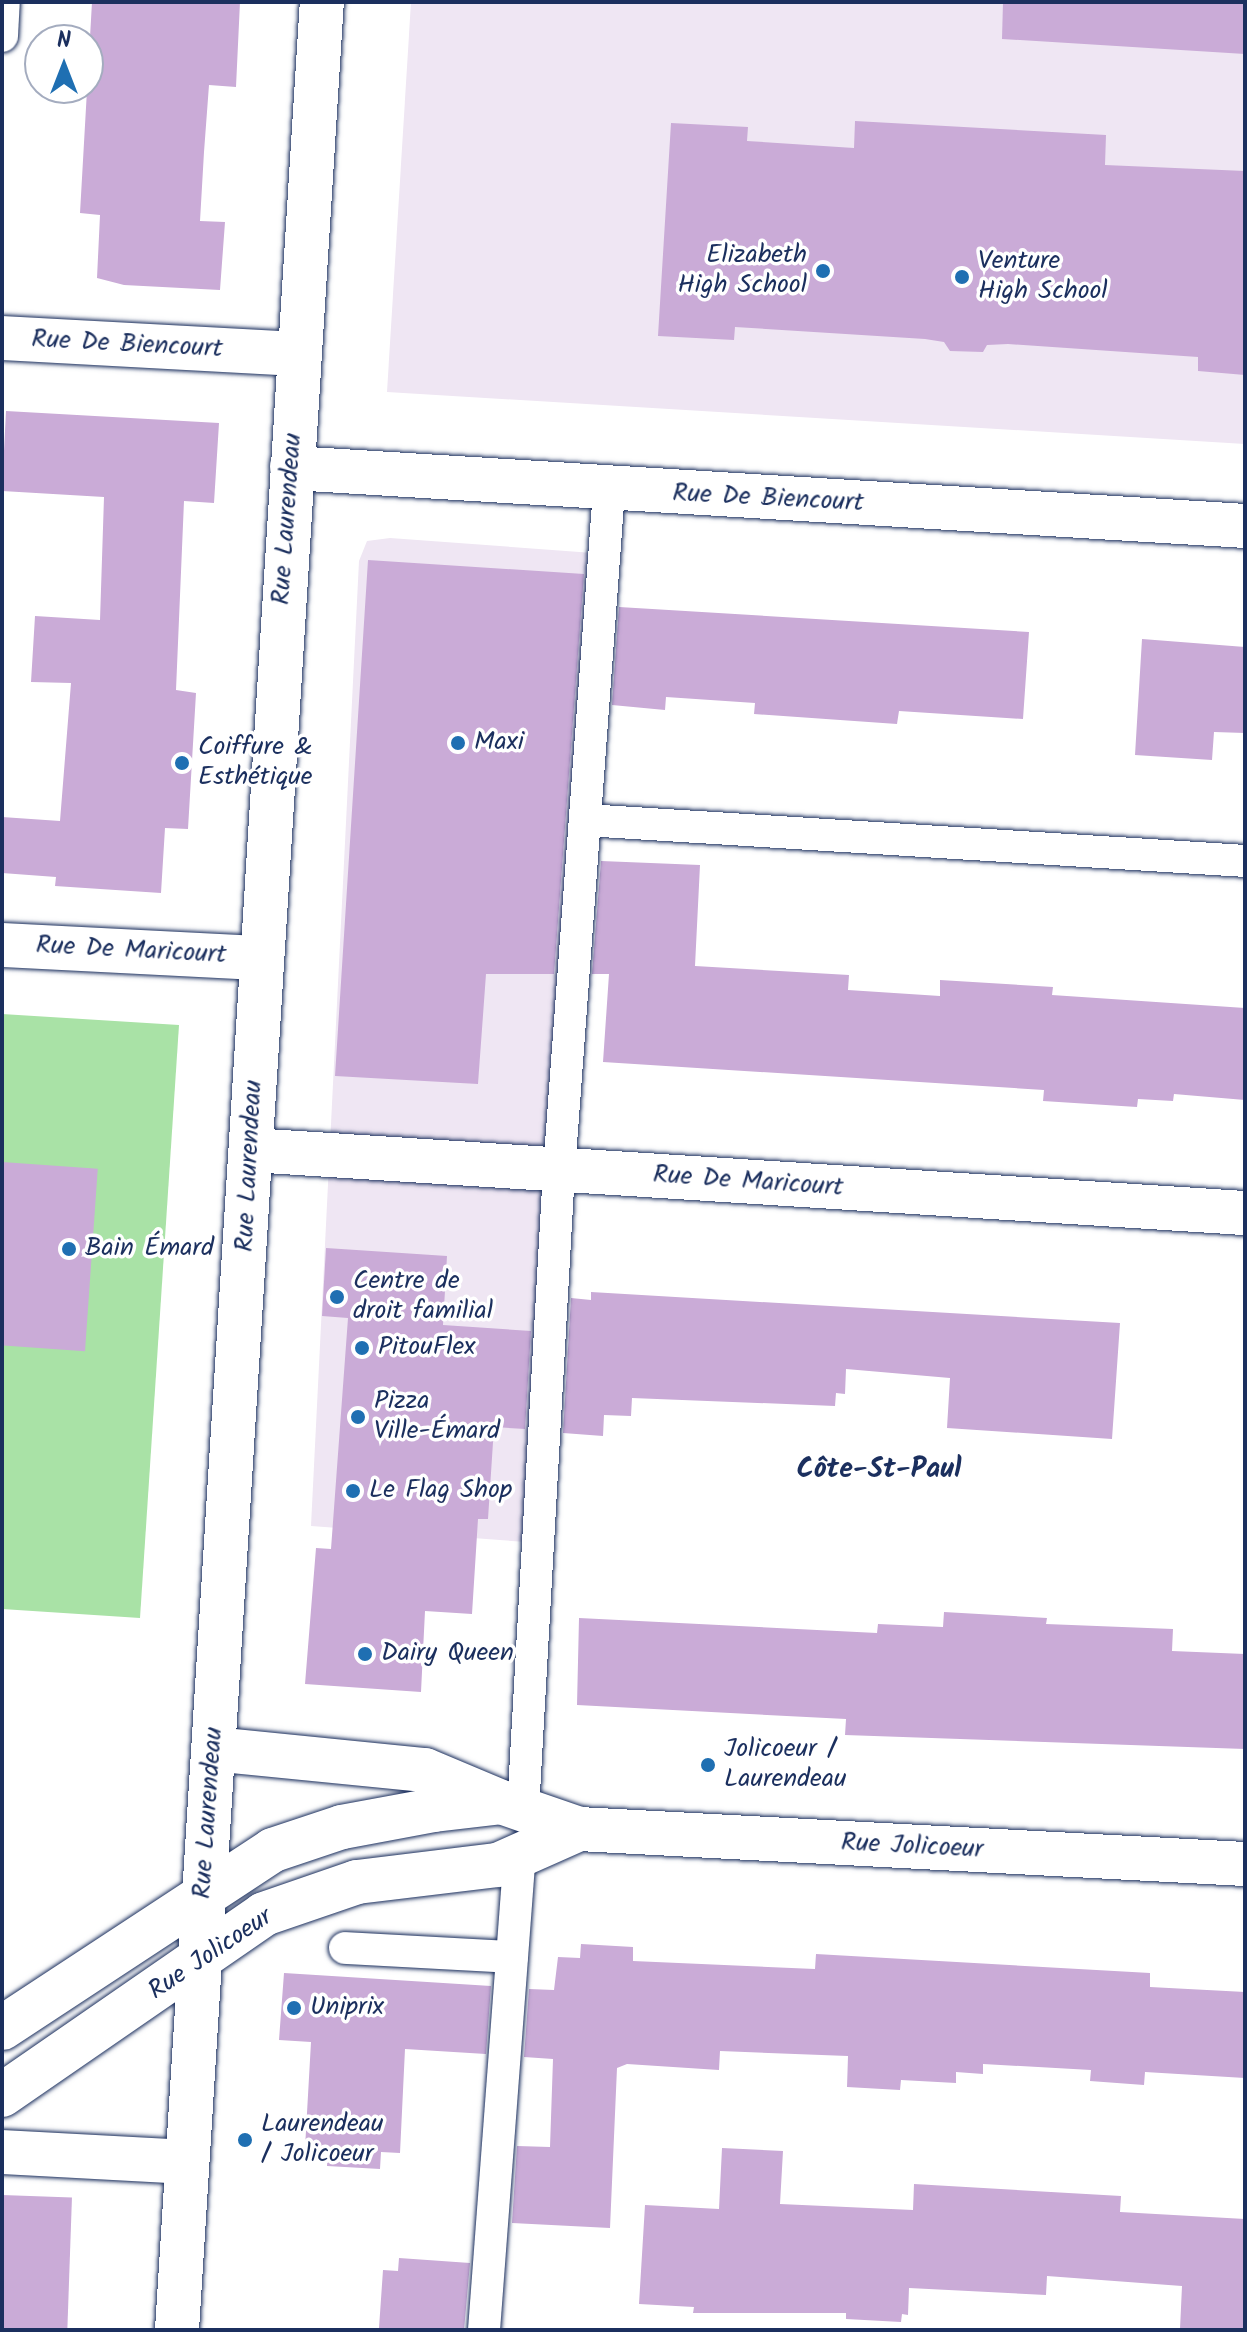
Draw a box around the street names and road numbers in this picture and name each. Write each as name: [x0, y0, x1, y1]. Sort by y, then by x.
street label: Rue De Biencourt: [31, 324, 223, 366]
street label: Rue Laurendeau: [266, 432, 310, 606]
street label: Rue De Biencourt: [672, 478, 864, 520]
street label: Rue De Maricourt: [35, 930, 227, 972]
street label: Rue Laurendeau: [230, 1079, 270, 1253]
street label: Rue De Maricourt: [652, 1160, 844, 1204]
street label: Rue Laurendeau: [187, 1726, 231, 1900]
street label: Rue Jolicoeur: [840, 1828, 984, 1866]
street label: Rue Jolicoeur: [143, 1902, 279, 2008]

